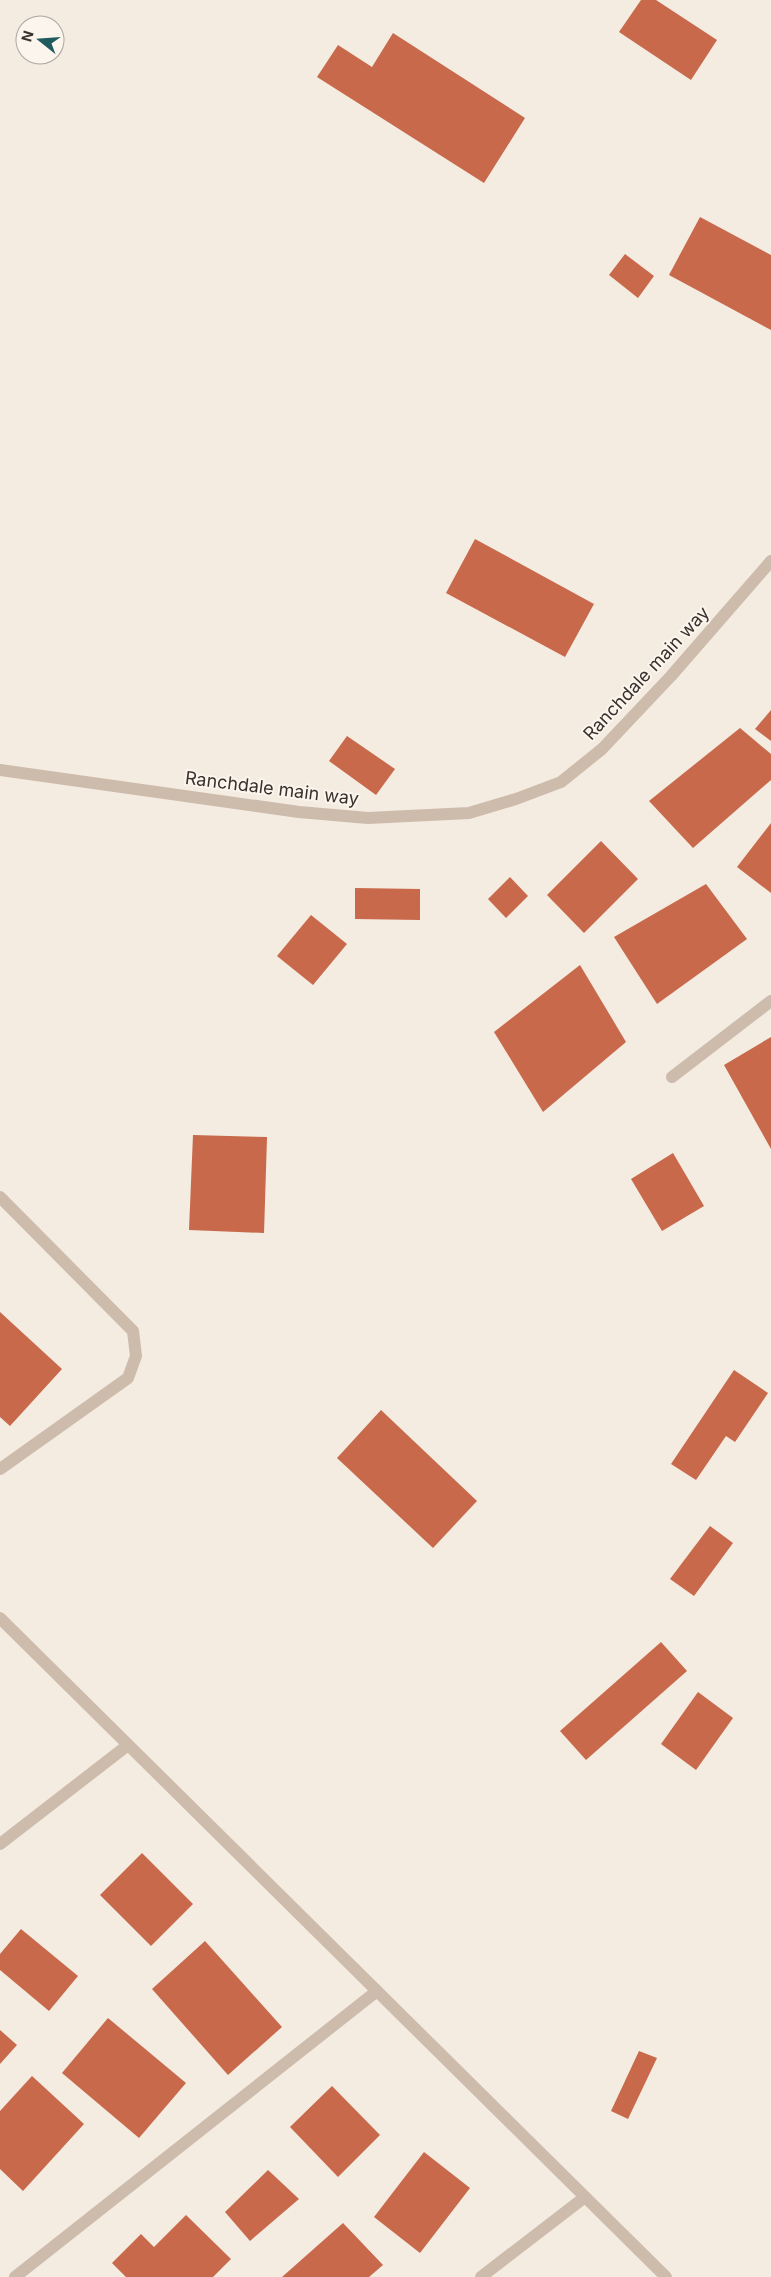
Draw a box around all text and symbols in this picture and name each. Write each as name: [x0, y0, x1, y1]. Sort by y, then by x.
north arrow: [15, 15, 65, 65]
text: N: [17, 28, 37, 44]
street label: Ranchdale main way: [579, 602, 713, 744]
street label: Ranchdale main way: [184, 767, 360, 809]

